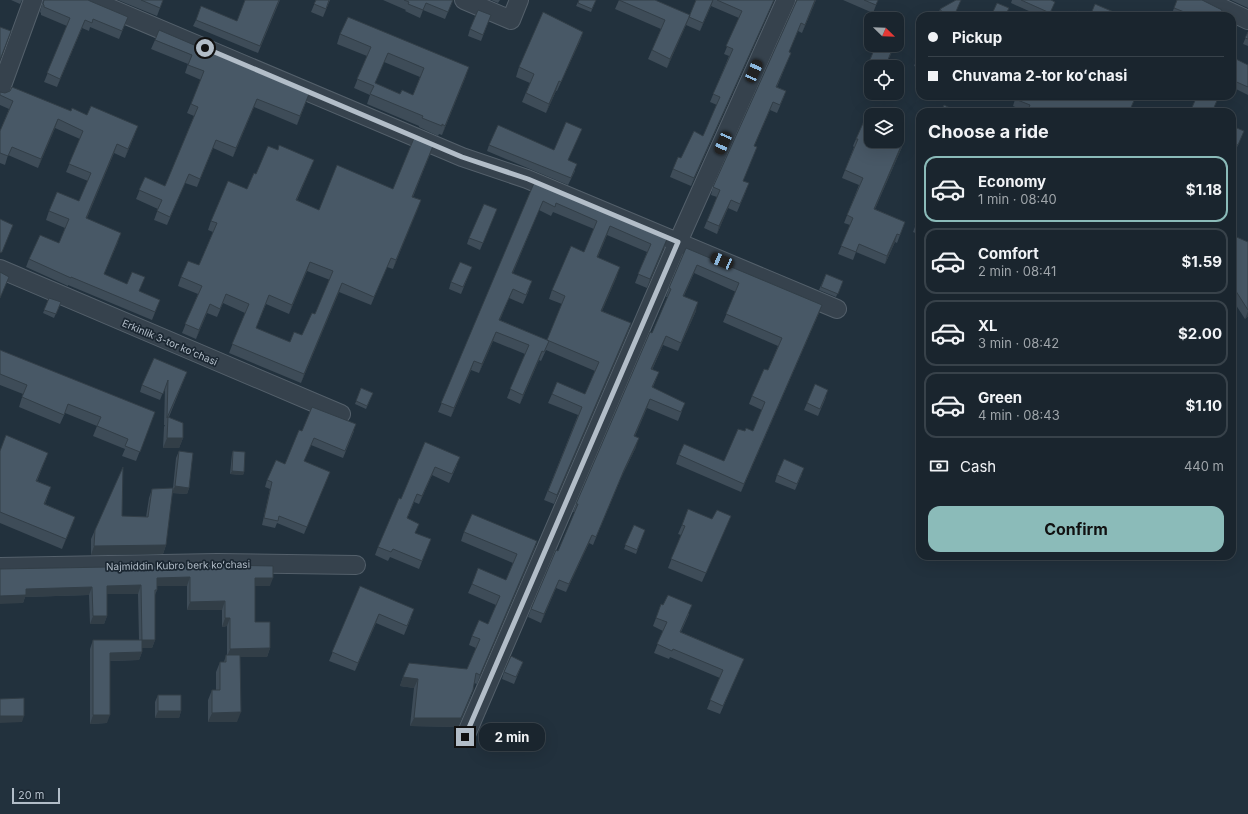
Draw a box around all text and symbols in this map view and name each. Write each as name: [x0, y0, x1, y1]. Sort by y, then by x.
north arrow: [864, 12, 904, 52]
map controls: [864, 12, 904, 148]
text: Pickup: [952, 28, 1002, 47]
route start: [196, 39, 214, 57]
car: [744, 58, 764, 84]
button: locate: [864, 60, 904, 100]
text: Chuvama 2-tor koʻchasi: [952, 66, 1127, 85]
button: layers: [864, 108, 904, 148]
text: Choose a ride: [928, 121, 1049, 142]
car: [713, 130, 733, 156]
icon: car: [930, 171, 966, 207]
text: Economy: [978, 172, 1046, 191]
text: $1.18: [1186, 180, 1222, 199]
text: 1 min · 08:40: [978, 191, 1057, 207]
icon: car: [930, 243, 966, 279]
text: Comfort: [978, 244, 1039, 263]
car: [709, 251, 735, 271]
text: $1.59: [1181, 252, 1222, 271]
text: 2 min · 08:41: [978, 263, 1056, 279]
icon: car: [930, 315, 966, 351]
street label: Erkinlik 3-tor koʻchasi: [121, 316, 219, 368]
text: XL: [978, 316, 998, 335]
text: $2.00: [1178, 324, 1222, 343]
text: 3 min · 08:42: [978, 335, 1059, 351]
icon: car: [930, 387, 966, 423]
text: Green: [978, 388, 1022, 407]
text: $1.10: [1185, 396, 1222, 415]
text: 4 min · 08:43: [978, 407, 1060, 423]
icon: cash: [928, 455, 950, 477]
text: Cash: [960, 457, 996, 476]
text: 440 m: [1184, 458, 1224, 474]
button: Confirm: [928, 506, 1224, 552]
street label: Najmiddin Kubro berk koʻchasi: [106, 558, 250, 572]
callout: 2 min: [479, 723, 545, 751]
route end: [456, 728, 474, 746]
text: 2 min: [495, 729, 529, 745]
scale bar: [12, 786, 60, 805]
text: 20 m: [18, 788, 44, 802]

